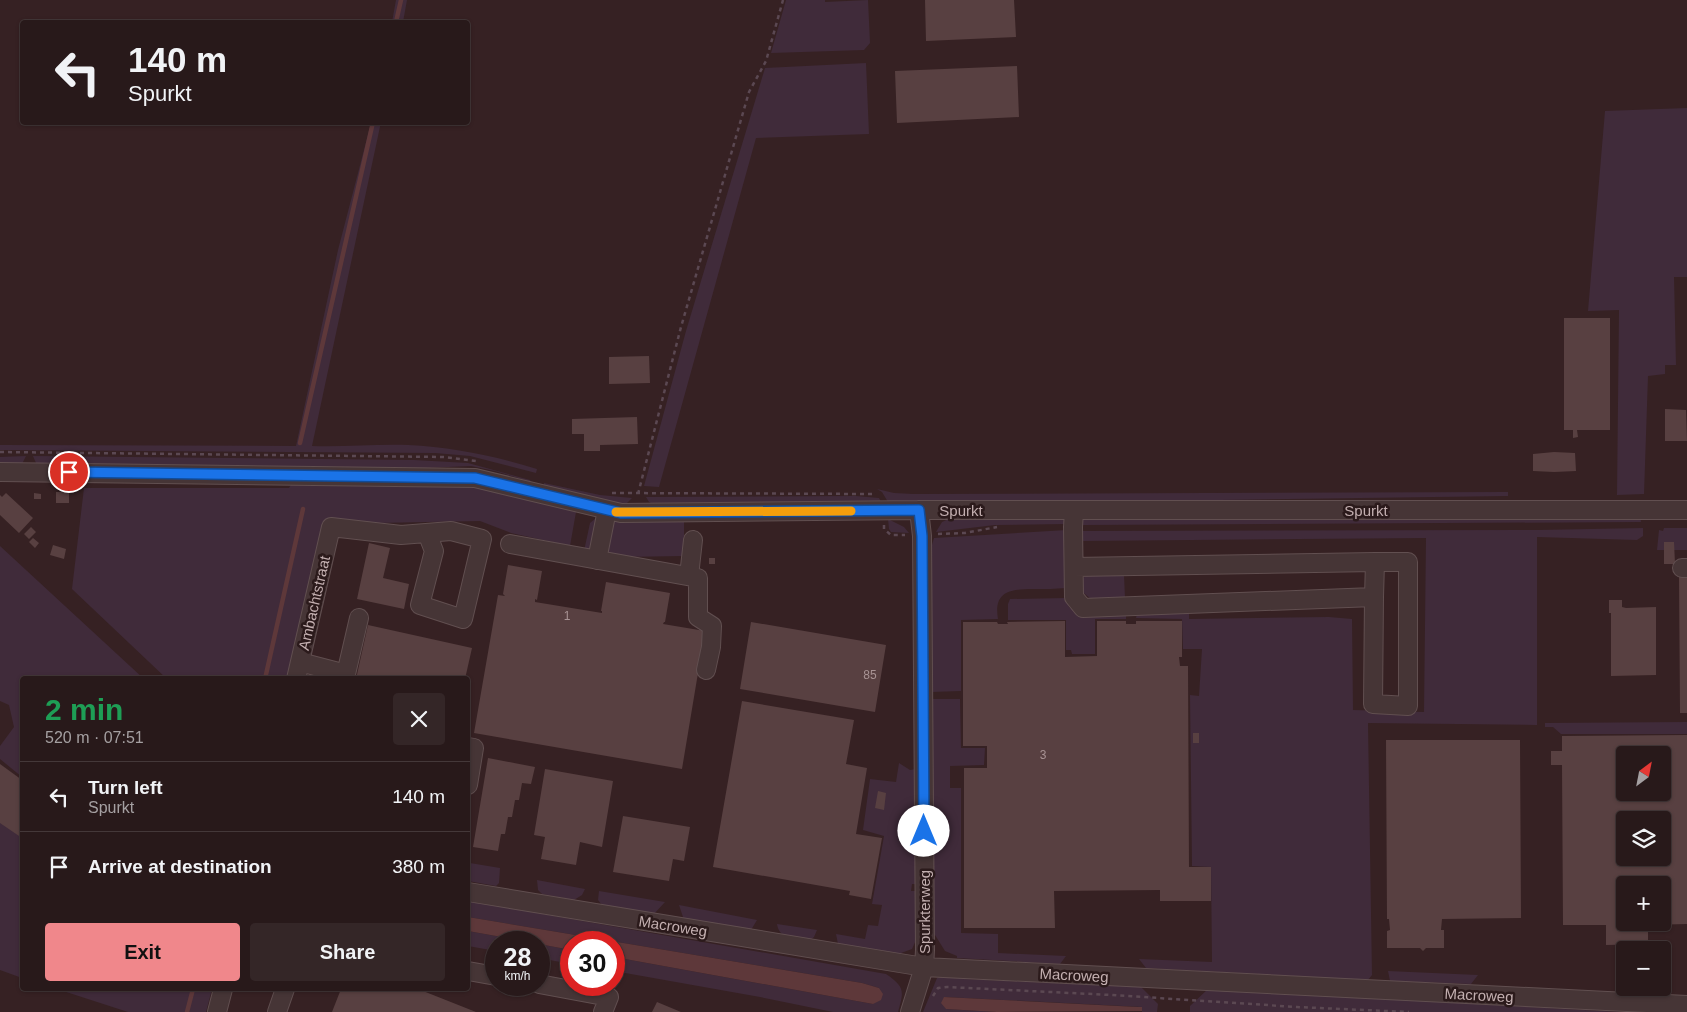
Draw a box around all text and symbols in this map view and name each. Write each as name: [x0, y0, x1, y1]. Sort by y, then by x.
icon: left: [45, 40, 110, 105]
text: 140 m: [128, 40, 227, 79]
text: Spurkt: [128, 81, 192, 106]
pin: [48, 451, 90, 493]
icon: arrive: [55, 458, 83, 486]
street label: Spurkt: [939, 502, 984, 519]
street label: Spurkt: [1344, 502, 1389, 519]
street label: Ambachtstraat: [295, 553, 333, 652]
house number: 1: [564, 609, 571, 623]
house number: 85: [863, 668, 877, 682]
text: 2 min: [45, 693, 123, 726]
button: close: [393, 693, 445, 745]
text: 520 m · 07:51: [45, 729, 144, 746]
north arrow: [1616, 746, 1671, 801]
map controls: [1616, 746, 1671, 996]
house number: 3: [1040, 748, 1047, 762]
text: Turn left: [88, 777, 163, 798]
icon: left: [45, 783, 73, 811]
text: 140 m: [392, 786, 445, 807]
text: Spurkt: [88, 799, 134, 816]
position arrow: [897, 804, 949, 856]
button: layers: [1616, 811, 1671, 866]
icon: arrive: [45, 853, 73, 881]
text: Arrive at destination: [88, 856, 272, 877]
text: 380 m: [392, 856, 445, 877]
street label: Spurkterweg: [916, 870, 933, 954]
button: +: [1616, 876, 1671, 931]
street label: Macroweg: [637, 912, 709, 940]
button: Exit: [45, 923, 240, 981]
button: Share: [250, 923, 445, 981]
speed limit sign: 30: [560, 931, 625, 996]
button: −: [1616, 941, 1671, 996]
text: 28: [504, 943, 531, 971]
street label: Macroweg: [1039, 965, 1109, 985]
text: km/h: [504, 969, 531, 983]
street label: Macroweg: [1444, 985, 1514, 1005]

